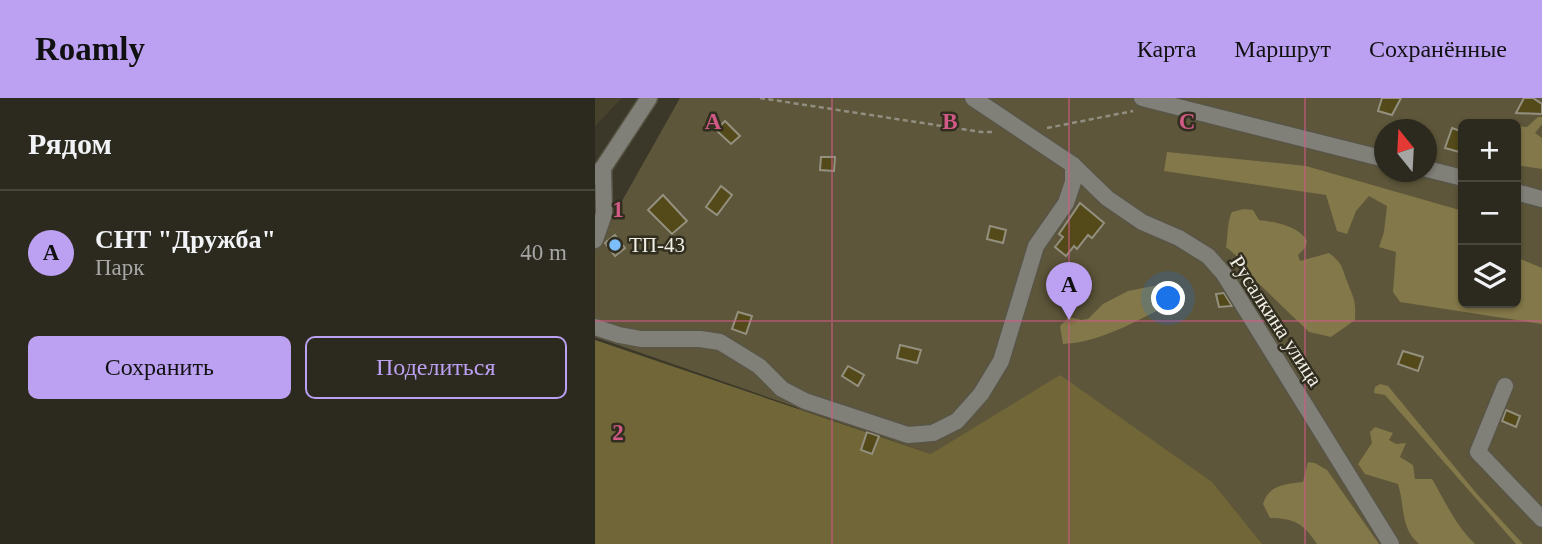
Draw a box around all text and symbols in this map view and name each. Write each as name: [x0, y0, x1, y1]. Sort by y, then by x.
text: Roamly: [35, 31, 145, 67]
text: Карта: [1137, 36, 1196, 62]
text: Маршрут: [1234, 36, 1331, 62]
text: Сохранённые: [1369, 36, 1507, 62]
text: A: [705, 109, 722, 134]
text: B: [942, 109, 958, 134]
text: C: [1179, 109, 1195, 134]
north arrow: [1374, 119, 1437, 182]
map controls: [1458, 119, 1521, 308]
button: +: [1458, 119, 1521, 182]
text: Рядом: [28, 127, 112, 160]
button: −: [1458, 182, 1521, 245]
text: 1: [612, 197, 624, 222]
text: СНТ "Дружба": [95, 225, 276, 254]
place label: ТП-43: [629, 233, 685, 257]
marker: ТП-43: [607, 237, 623, 253]
text: A: [43, 240, 59, 265]
text: 40 m: [520, 240, 567, 265]
button: layers: [1458, 245, 1521, 308]
street label: Русалкина улица: [1225, 251, 1328, 391]
text: Парк: [95, 255, 145, 280]
pin: A: [1046, 262, 1092, 320]
your location: [1151, 281, 1185, 315]
button: Сохранить: [28, 336, 291, 399]
button: Поделиться: [305, 336, 567, 399]
text: 2: [612, 420, 624, 445]

